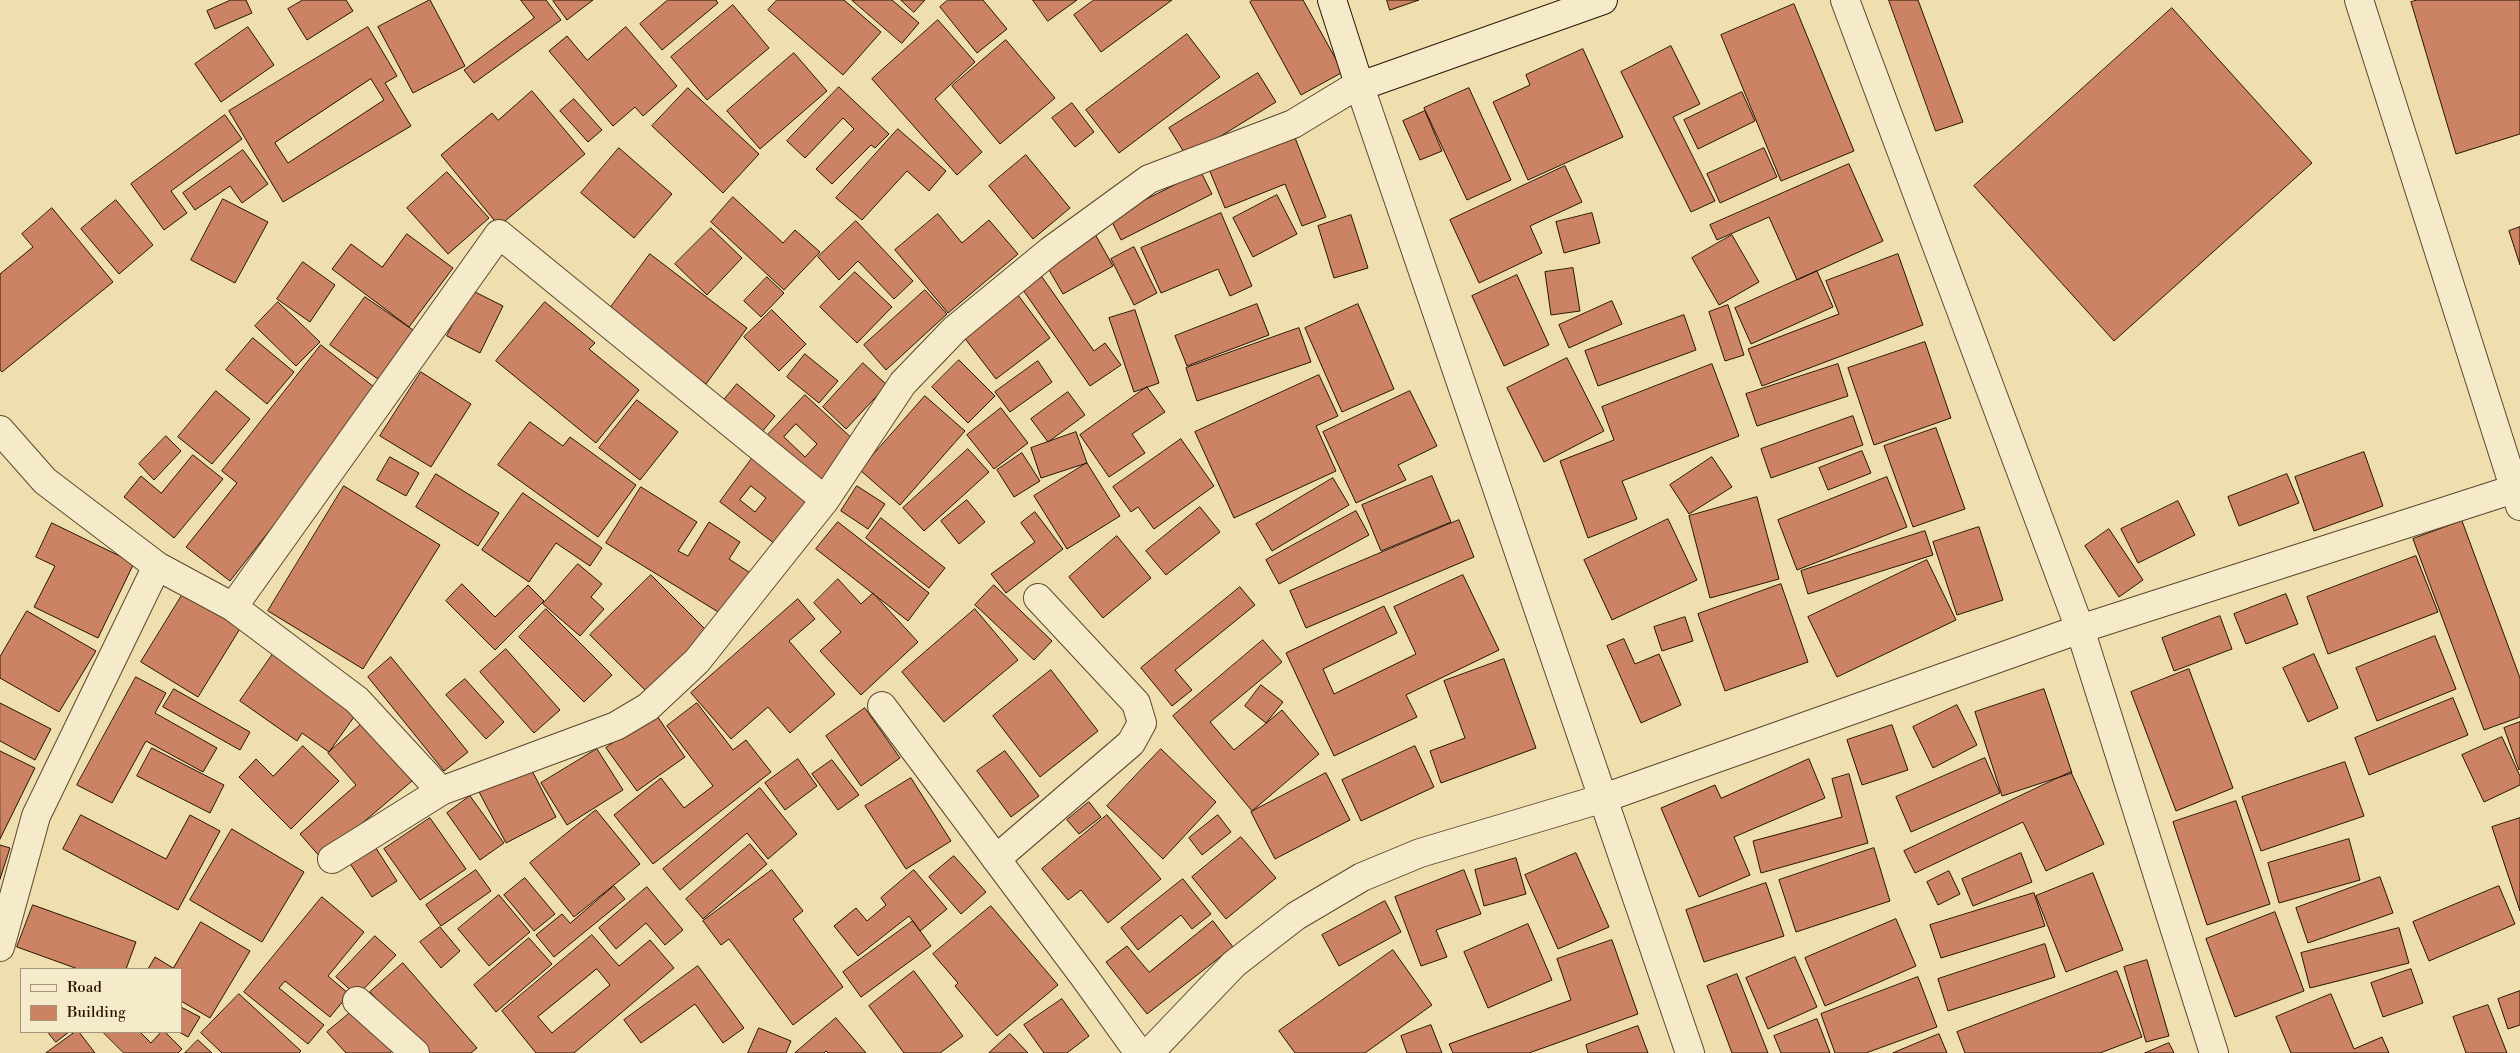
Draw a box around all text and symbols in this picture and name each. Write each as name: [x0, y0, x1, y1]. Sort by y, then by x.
legend: [20, 968, 182, 1033]
text: Road: [67, 978, 102, 997]
text: Building: [67, 1003, 126, 1022]

